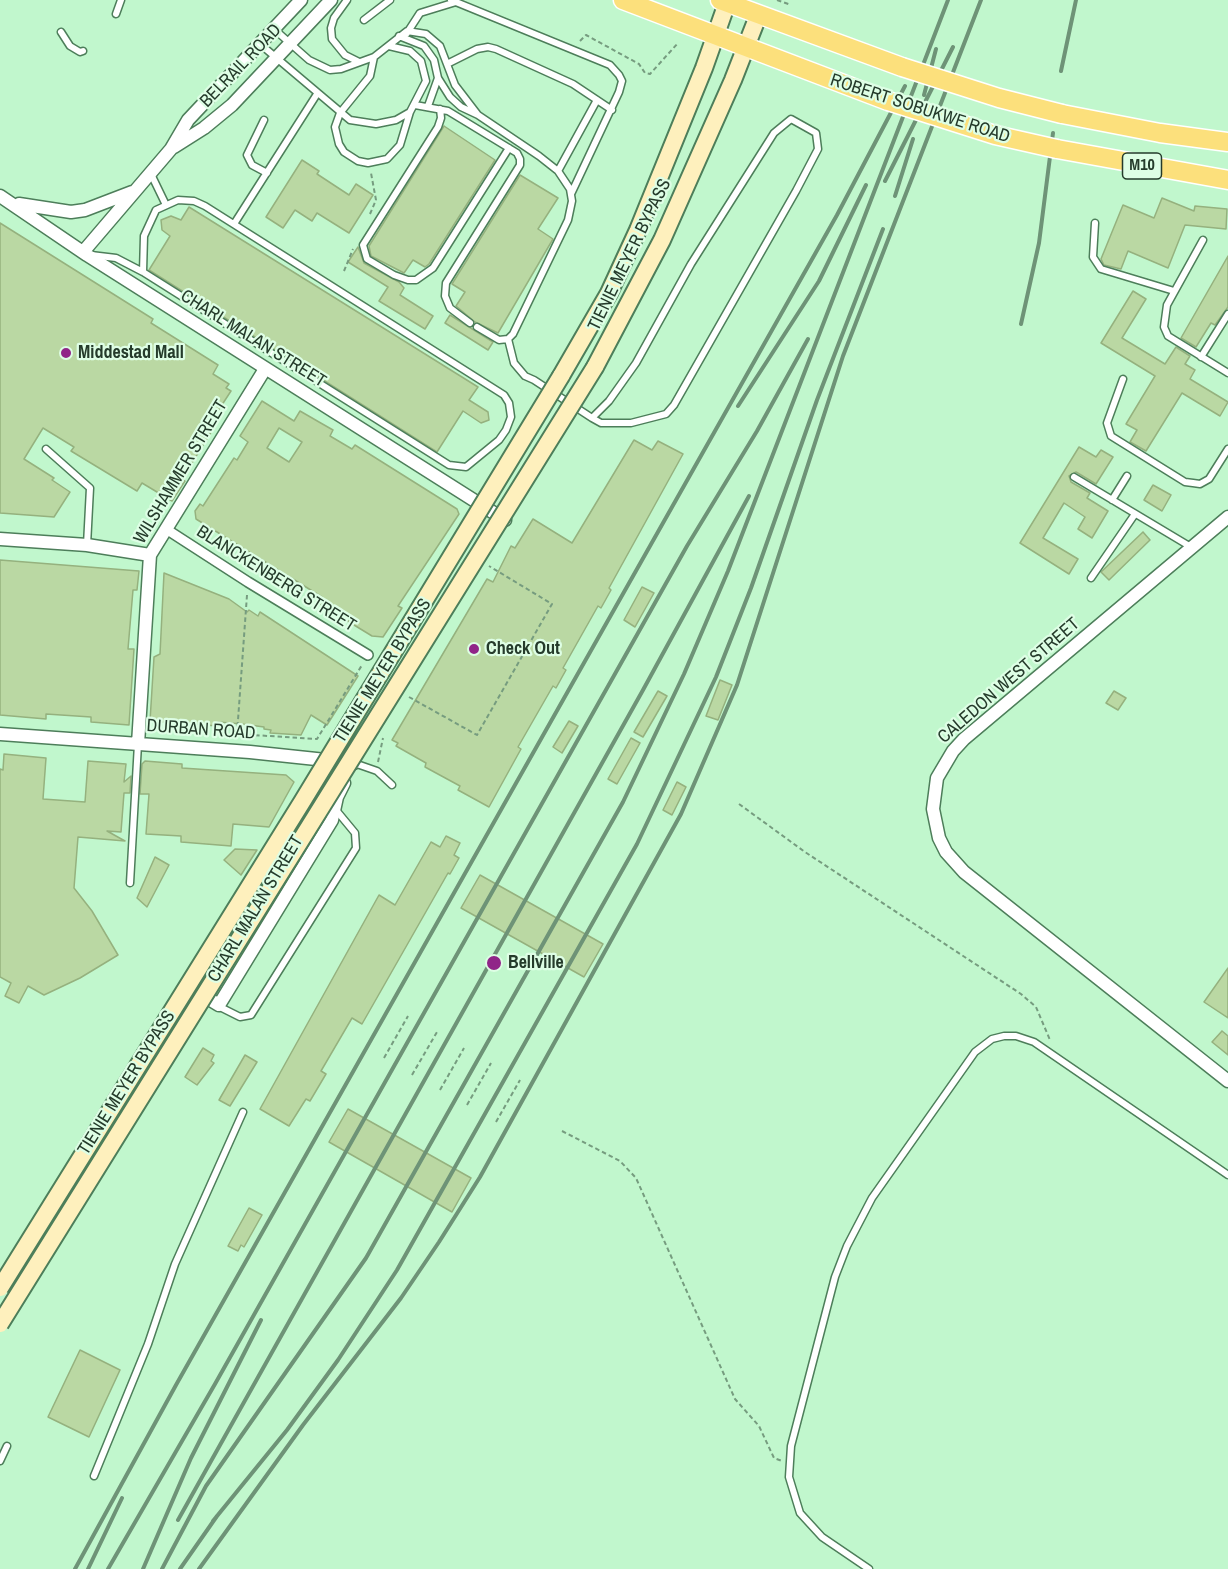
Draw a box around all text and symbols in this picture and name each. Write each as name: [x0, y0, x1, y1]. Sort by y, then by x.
street label: BELRAIL ROAD: [196, 20, 286, 112]
street label: ROBERT SOBUKWE ROAD: [827, 70, 1013, 148]
road number: M10: [1122, 153, 1162, 179]
street label: TIENIE MEYER BYPASS: [584, 176, 676, 334]
street label: CHARL MALAN STREET: [176, 286, 330, 392]
place label: Middestad Mall: [78, 342, 184, 364]
marker: Middestad Mall: [59, 346, 73, 360]
street label: WILSHAMMER STREET: [130, 396, 232, 548]
street label: BLANCKENBERG STREET: [192, 521, 360, 637]
street label: TIENIE MEYER BYPASS: [330, 595, 436, 747]
street label: CALEDON WEST STREET: [934, 614, 1084, 748]
place label: Check Out: [486, 638, 560, 660]
marker: Check Out: [467, 642, 481, 656]
street label: DURBAN ROAD: [146, 715, 256, 745]
street label: CHARL MALAN STREET: [204, 832, 308, 986]
place label: Bellville: [508, 952, 564, 974]
marker: Bellville: [485, 954, 503, 972]
street label: TIENIE MEYER BYPASS: [74, 1007, 180, 1159]

